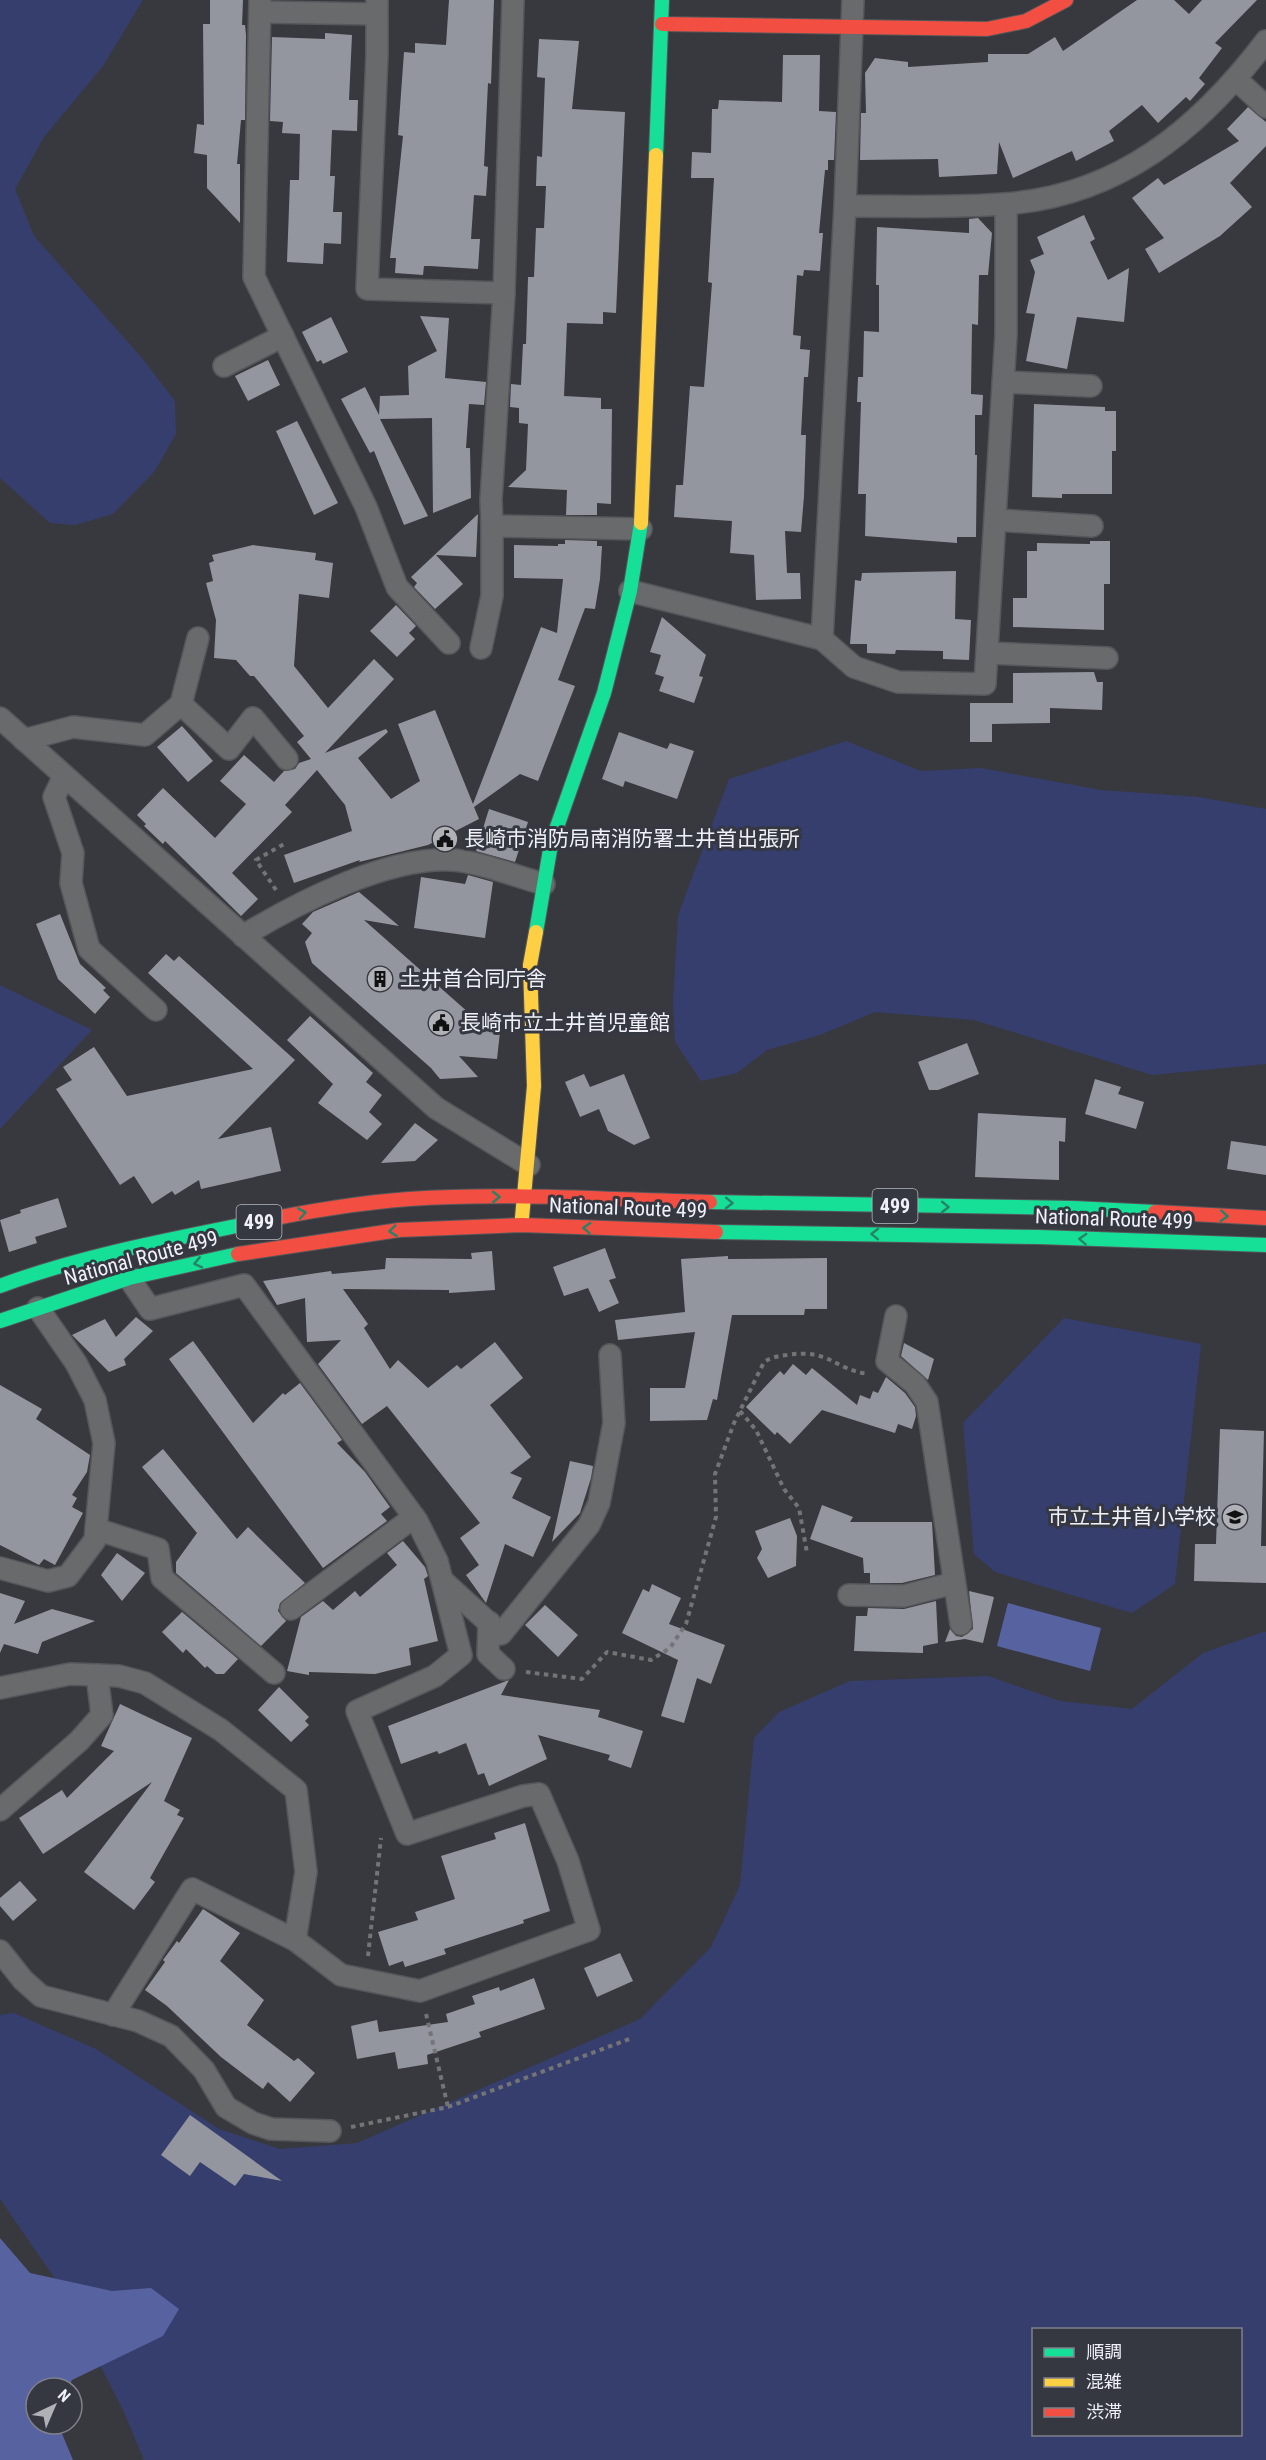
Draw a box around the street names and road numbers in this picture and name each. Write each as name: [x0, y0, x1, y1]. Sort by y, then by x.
road number: 499: [872, 1189, 918, 1223]
street label: National Route 499: [548, 1193, 708, 1223]
street label: National Route 499: [1034, 1204, 1194, 1234]
road number: 499: [236, 1205, 282, 1239]
street label: National Route 499: [61, 1226, 221, 1290]

